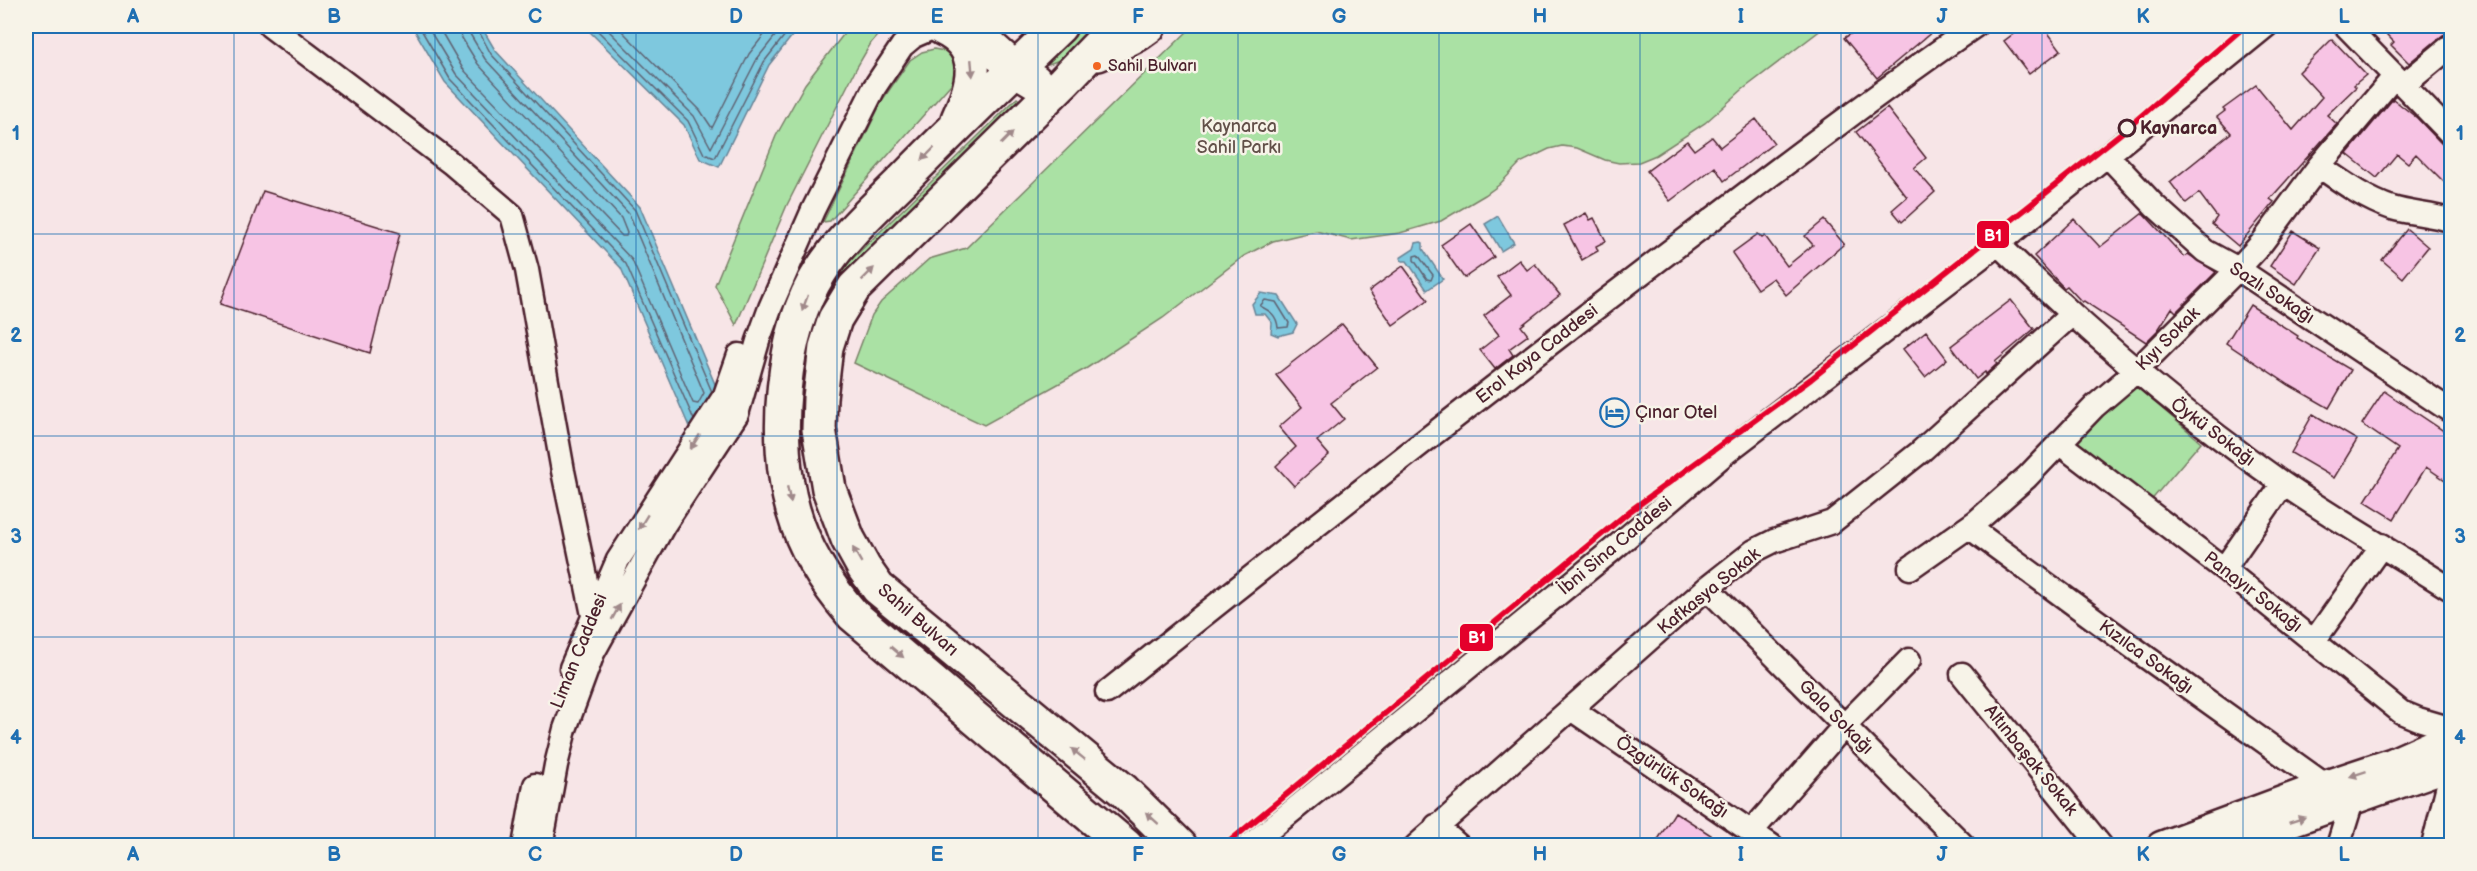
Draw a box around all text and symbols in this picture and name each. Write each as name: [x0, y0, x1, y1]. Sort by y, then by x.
text: A: [126, 5, 140, 29]
text: B: [327, 5, 341, 29]
text: C: [528, 5, 542, 29]
text: D: [729, 5, 743, 29]
text: E: [931, 5, 944, 29]
text: F: [1132, 5, 1144, 29]
text: G: [1332, 5, 1347, 29]
text: H: [1533, 5, 1547, 29]
text: I: [1738, 5, 1744, 29]
text: J: [1937, 5, 1949, 29]
text: K: [2136, 5, 2150, 29]
text: L: [2338, 5, 2350, 29]
place label: Sahil Bulvarı: [1108, 57, 1197, 76]
one-way arrow: [967, 59, 977, 78]
marker: Sahil Bulvarı: [1091, 60, 1103, 72]
park label: Kaynarca Sahil Parkı: [1197, 116, 1281, 158]
place label: Kaynarca: [2140, 118, 2217, 139]
marker: Kaynarca: [2118, 119, 2136, 137]
text: 1: [12, 122, 20, 146]
text: 1: [2456, 122, 2464, 146]
one-way arrow: [999, 131, 1013, 145]
one-way arrow: [921, 147, 936, 161]
line badge: B1: [1976, 220, 2010, 249]
text: B1: [1984, 227, 2002, 246]
street label: Sazlı Sokağı: [2226, 258, 2318, 328]
one-way arrow: [860, 268, 874, 282]
one-way arrow: [799, 294, 809, 312]
street label: Erol Kaya Caddesi: [1472, 300, 1602, 408]
street label: Kıyı Sokak: [2132, 303, 2204, 375]
text: 2: [10, 324, 22, 348]
text: 2: [2454, 324, 2466, 348]
street label: Öykü Sokağı: [2167, 393, 2260, 471]
hotel icon: Çınar Otel: [1598, 396, 1630, 428]
place label: Çınar Otel: [1635, 402, 1717, 423]
one-way arrow: [689, 434, 701, 450]
one-way arrow: [785, 485, 795, 504]
street label: İbni Sina Caddesi: [1553, 492, 1676, 600]
one-way arrow: [637, 514, 648, 530]
text: 3: [10, 525, 22, 549]
text: 3: [2454, 525, 2466, 549]
street label: Kafkasya Sokak: [1653, 543, 1765, 639]
one-way arrow: [852, 546, 862, 563]
street label: Panayır Sokağı: [2200, 547, 2306, 637]
street label: Sahil Bulvarı: [873, 579, 963, 661]
street label: Liman Caddesi: [546, 590, 612, 712]
one-way arrow: [611, 603, 621, 620]
street label: Kızılca Sokağı: [2095, 616, 2197, 698]
line badge: B1: [1459, 623, 1494, 652]
text: B1: [1468, 629, 1486, 648]
one-way arrow: [889, 645, 905, 658]
street label: Gala Sokağı: [1794, 675, 1878, 759]
street label: Altınbaşak Sokak: [1980, 700, 2082, 820]
text: 4: [10, 726, 22, 750]
text: 4: [2454, 726, 2466, 750]
street label: Özgürlük Sokağı: [1612, 731, 1733, 822]
one-way arrow: [1070, 748, 1086, 761]
one-way arrow: [2349, 769, 2367, 779]
one-way arrow: [1145, 812, 1160, 825]
one-way arrow: [2288, 814, 2306, 824]
text: A: [126, 843, 140, 867]
text: B: [327, 843, 341, 867]
text: C: [528, 843, 542, 867]
text: D: [729, 843, 743, 867]
text: E: [931, 843, 944, 867]
text: F: [1132, 843, 1144, 867]
text: G: [1332, 843, 1347, 867]
text: H: [1533, 843, 1547, 867]
text: I: [1738, 843, 1744, 867]
text: J: [1937, 843, 1949, 867]
text: K: [2136, 843, 2150, 867]
text: L: [2338, 843, 2350, 867]

